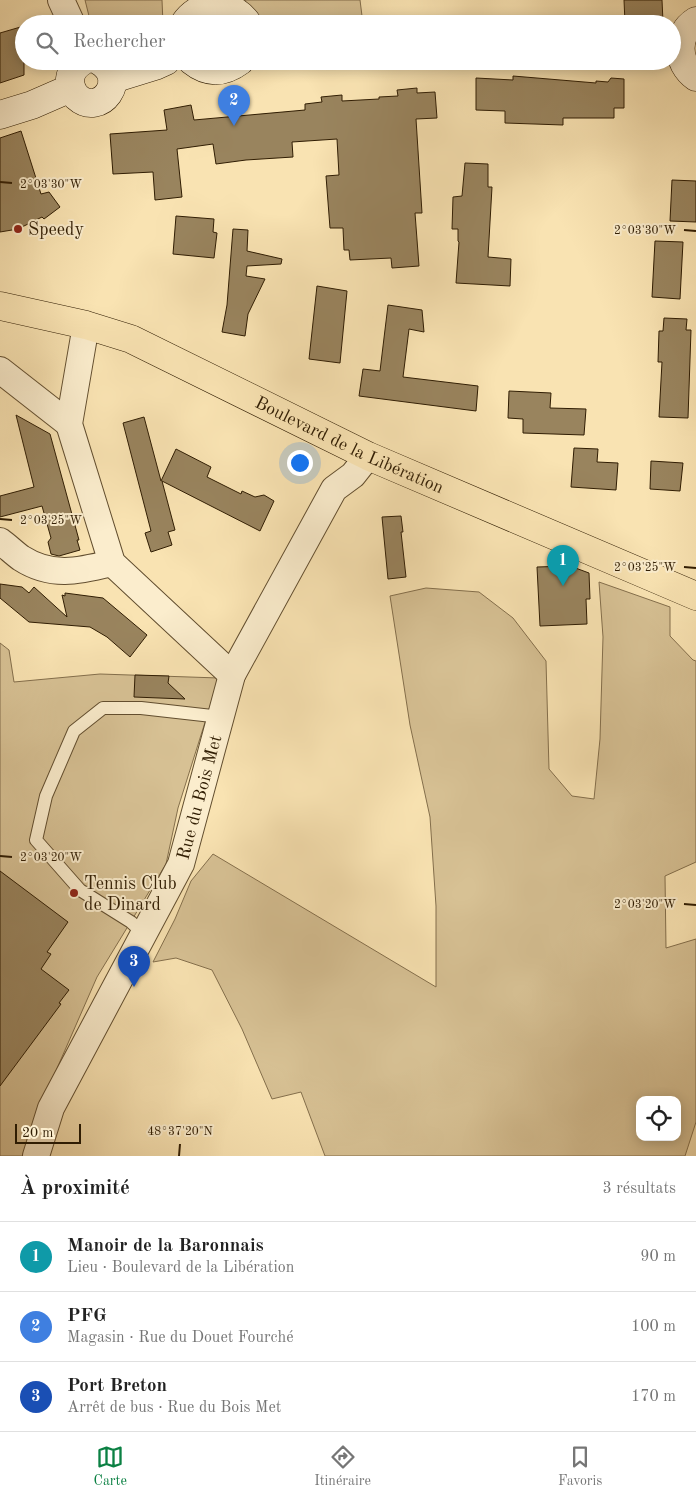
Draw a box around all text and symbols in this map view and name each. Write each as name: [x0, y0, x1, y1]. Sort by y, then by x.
search box: [15, 15, 681, 70]
icon: search: [33, 29, 61, 57]
text: Rechercher: [73, 33, 166, 52]
pin: 2: [218, 85, 250, 126]
text: 2°03'30"W: [20, 179, 82, 191]
place label: Speedy: [28, 221, 84, 239]
marker: Speedy: [12, 223, 24, 235]
text: 2°03'30"W: [614, 225, 676, 237]
street label: Boulevard de la Libération: [252, 394, 446, 497]
your location: [287, 450, 313, 476]
text: 2°03'25"W: [20, 514, 82, 527]
pin: 1: [547, 545, 579, 586]
text: 2°03'25"W: [614, 561, 676, 574]
street label: Rue du Bois Met: [175, 733, 225, 862]
text: 2°03'20"W: [20, 852, 82, 864]
place label: Tennis Club de Dinard: [84, 875, 177, 914]
marker: Tennis Club de Dinard: [68, 887, 80, 899]
text: 2°03'20"W: [614, 899, 676, 911]
pin: 3: [118, 946, 150, 987]
map controls: [636, 1096, 681, 1141]
button: locate: [636, 1096, 681, 1141]
scale bar: [15, 1121, 81, 1144]
text: 20 m: [22, 1126, 53, 1140]
text: 48°37'20"N: [147, 1126, 213, 1138]
text: À proximité: [20, 1178, 130, 1199]
text: 3 résultats: [602, 1181, 676, 1197]
text: Manoir de la Baronnais: [67, 1237, 264, 1256]
text: 1: [31, 1249, 41, 1265]
text: 90 m: [640, 1249, 676, 1265]
text: Lieu · Boulevard de la Libération: [67, 1260, 294, 1276]
text: PFG: [67, 1307, 107, 1326]
text: 2: [31, 1319, 41, 1335]
text: 100 m: [631, 1319, 676, 1335]
text: Magasin · Rue du Douet Fourché: [67, 1330, 294, 1346]
text: Port Breton: [67, 1377, 167, 1396]
text: 3: [31, 1389, 41, 1405]
text: 170 m: [631, 1389, 676, 1405]
text: Arrêt de bus · Rue du Bois Met: [67, 1400, 281, 1416]
tab: Carte: [94, 1443, 127, 1490]
tab: Itinéraire: [314, 1443, 371, 1490]
tab: Favoris: [558, 1443, 602, 1490]

